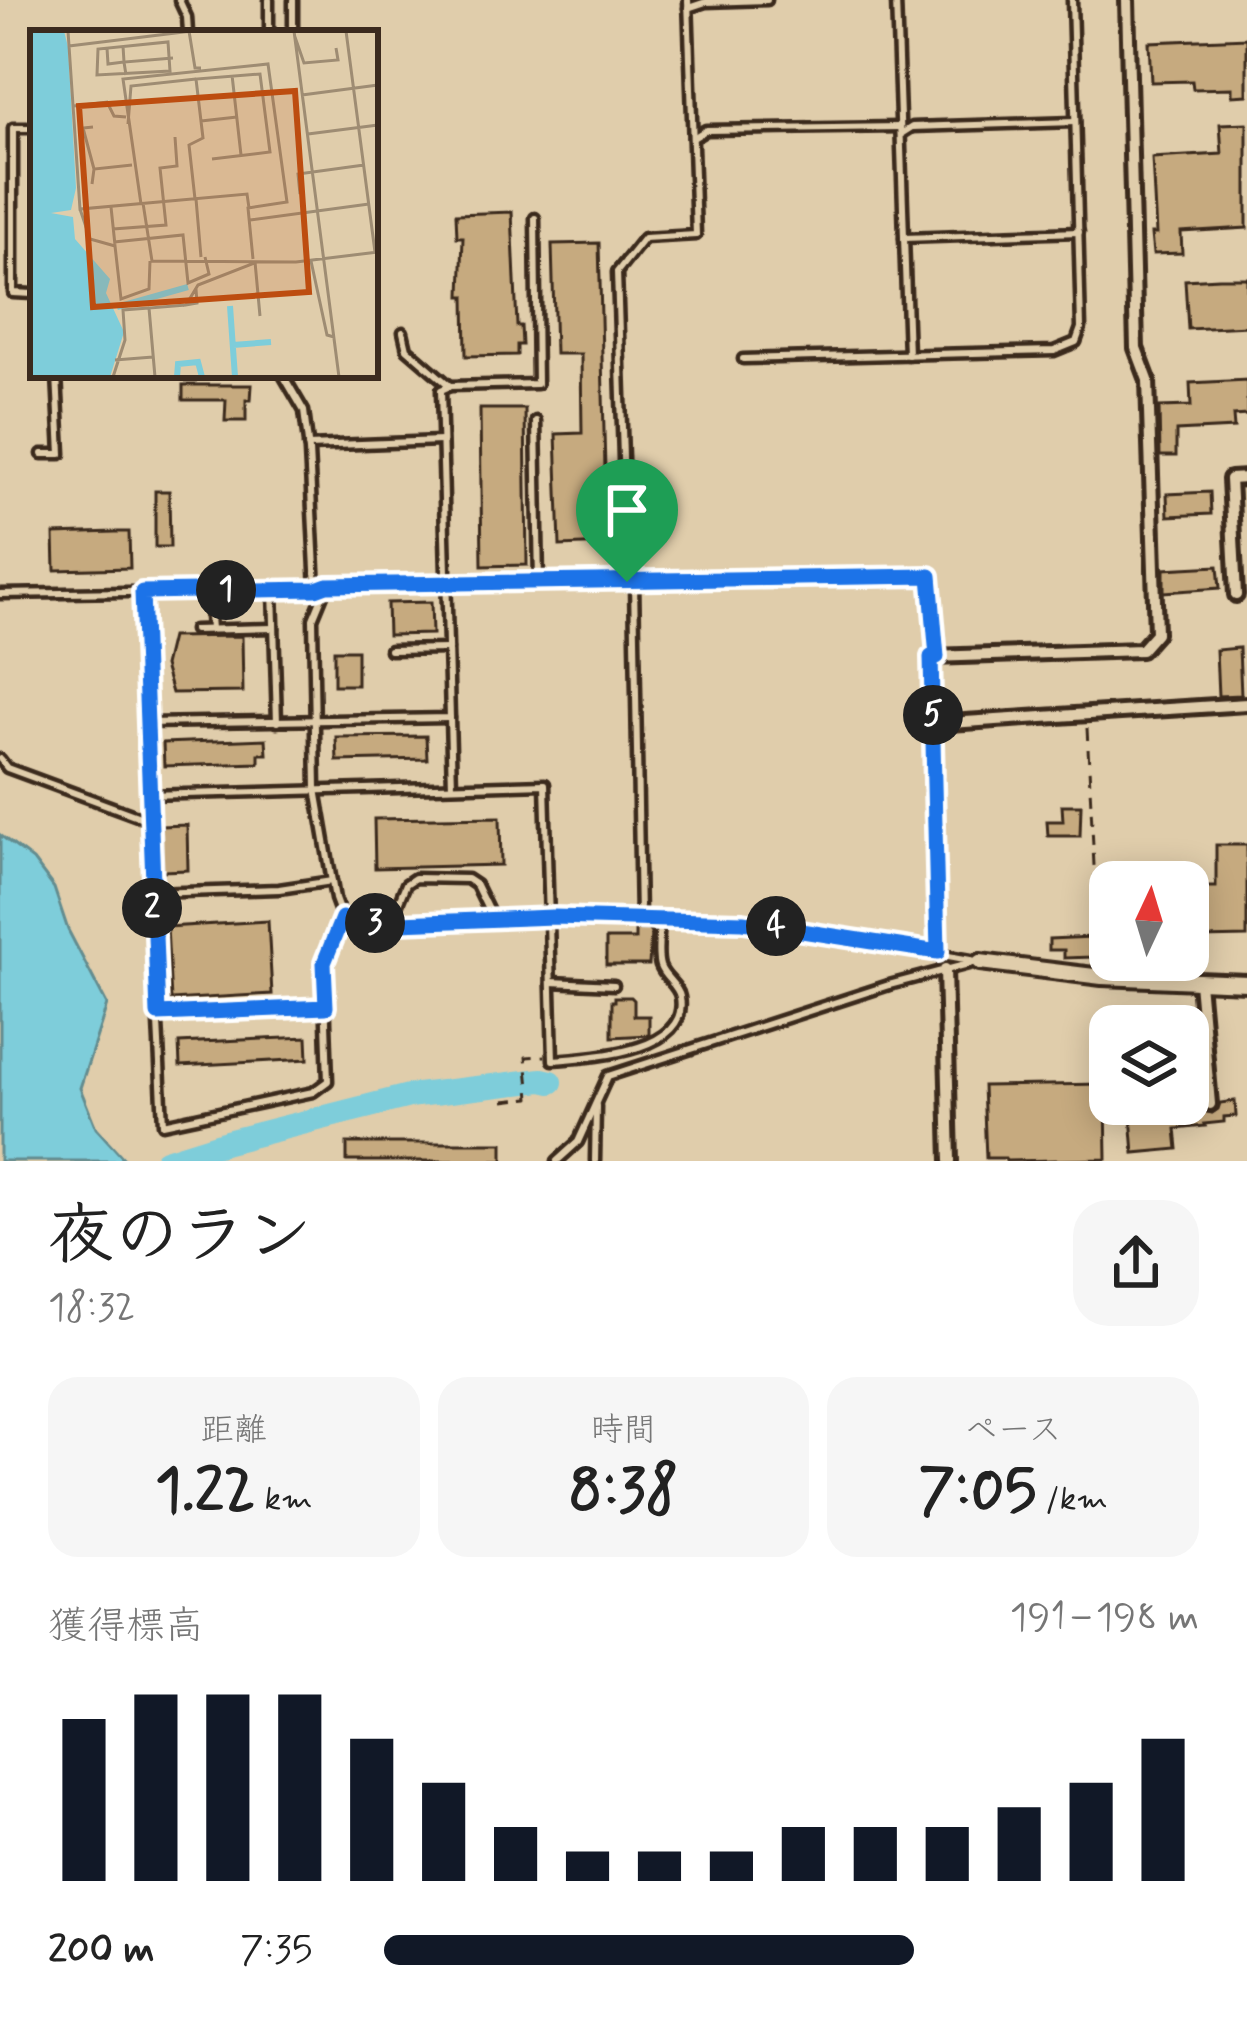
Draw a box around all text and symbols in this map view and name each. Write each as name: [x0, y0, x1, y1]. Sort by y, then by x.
inset map: [30, 30, 378, 378]
pin: [576, 459, 678, 582]
icon: arrive: [594, 477, 660, 543]
pin: 1: [196, 560, 256, 620]
text: 1: [219, 568, 233, 612]
pin: 5: [903, 685, 963, 745]
text: 5: [923, 693, 943, 737]
north arrow: [1089, 861, 1209, 981]
map controls: [1089, 861, 1209, 1125]
pin: 2: [122, 878, 182, 938]
text: 2: [144, 886, 160, 930]
pin: 3: [345, 893, 405, 953]
pin: 4: [746, 896, 806, 956]
text: 3: [368, 901, 382, 945]
text: 4: [766, 904, 786, 948]
button: layers: [1089, 1005, 1209, 1125]
text: 夜のラン: [48, 1195, 312, 1281]
button: share: [1073, 1200, 1199, 1326]
text: 18:32: [48, 1283, 135, 1334]
text: 距離: [201, 1409, 267, 1453]
text: 時間: [590, 1409, 656, 1453]
text: ペース: [965, 1409, 1062, 1453]
text: 1.22: [155, 1453, 255, 1532]
text: 8:38: [569, 1453, 678, 1532]
text: 7:05: [918, 1453, 1036, 1532]
text: km: [255, 1478, 313, 1522]
text: /km: [1036, 1478, 1108, 1522]
text: 191–198 m: [1010, 1593, 1199, 1644]
text: 獲得標高: [48, 1602, 204, 1653]
text: 200 m: [48, 1925, 154, 1976]
text: 7:35: [240, 1925, 313, 1976]

